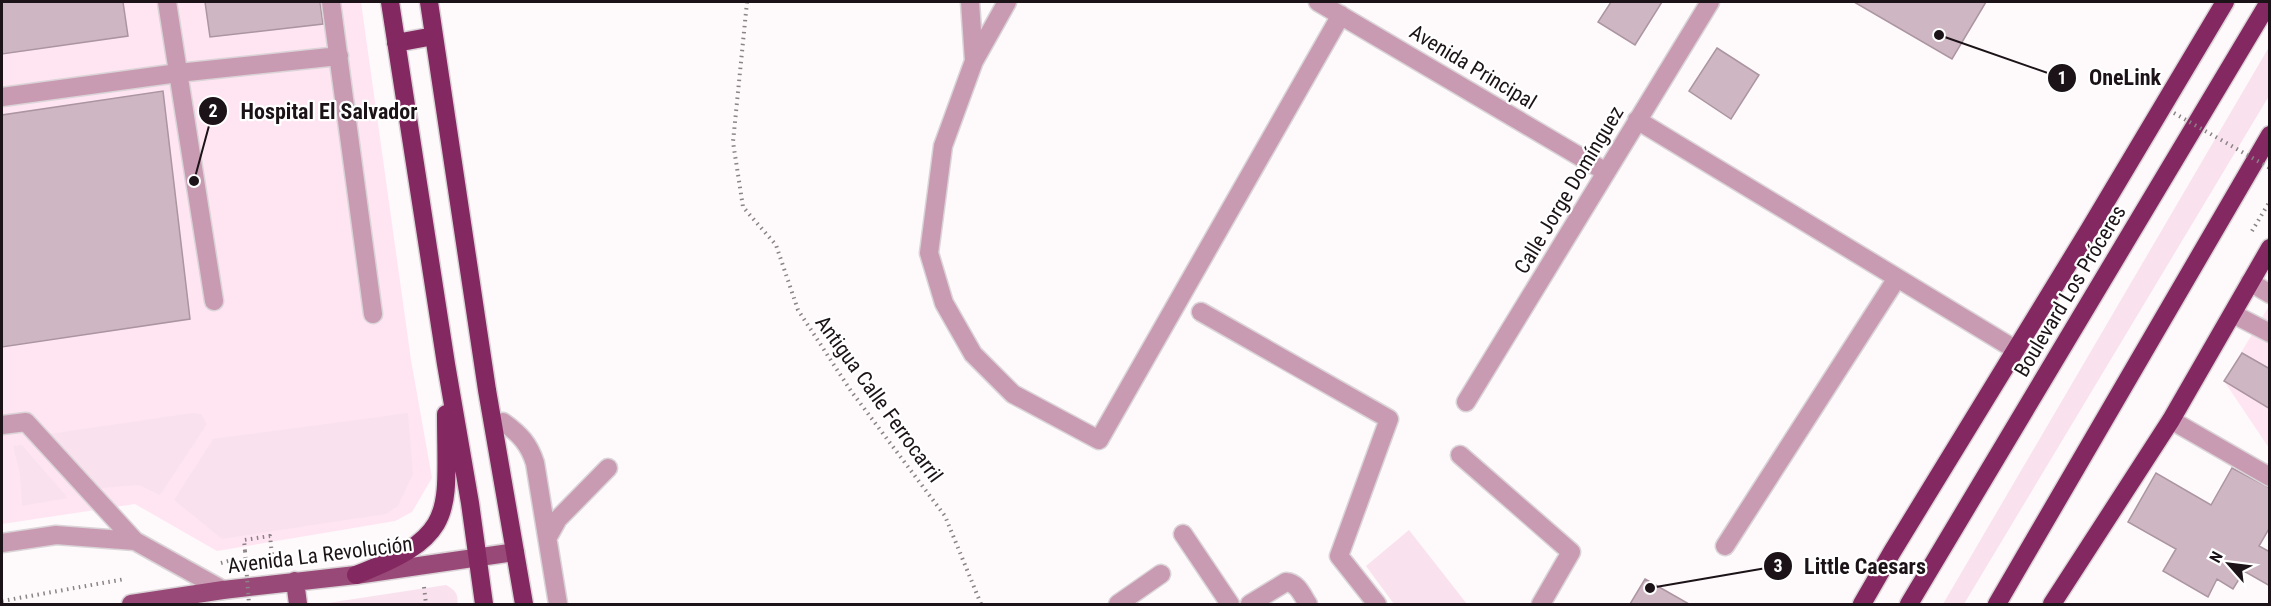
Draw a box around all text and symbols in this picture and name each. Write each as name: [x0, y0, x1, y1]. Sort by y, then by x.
street label: Avenida Principal: [1405, 20, 1541, 114]
callout: OneLink: [2047, 58, 2173, 98]
text: OneLink: [2089, 65, 2162, 90]
text: 1: [2057, 67, 2067, 88]
callout: Hospital El Salvador: [198, 91, 429, 131]
text: Hospital El Salvador: [241, 99, 418, 124]
text: 2: [208, 100, 218, 121]
street label: Calle Jorge Domínguez: [1509, 102, 1629, 278]
street label: Boulevard Los Próceres: [2009, 201, 2131, 381]
street label: Antigua Calle Ferrocarril: [811, 311, 947, 487]
street label: Avenida La Revolución: [226, 532, 414, 578]
north arrow: [2199, 534, 2259, 594]
callout: Little Caesars: [1763, 546, 1938, 586]
text: N: [2206, 548, 2227, 566]
text: Little Caesars: [1804, 554, 1926, 579]
text: 3: [1773, 555, 1783, 576]

